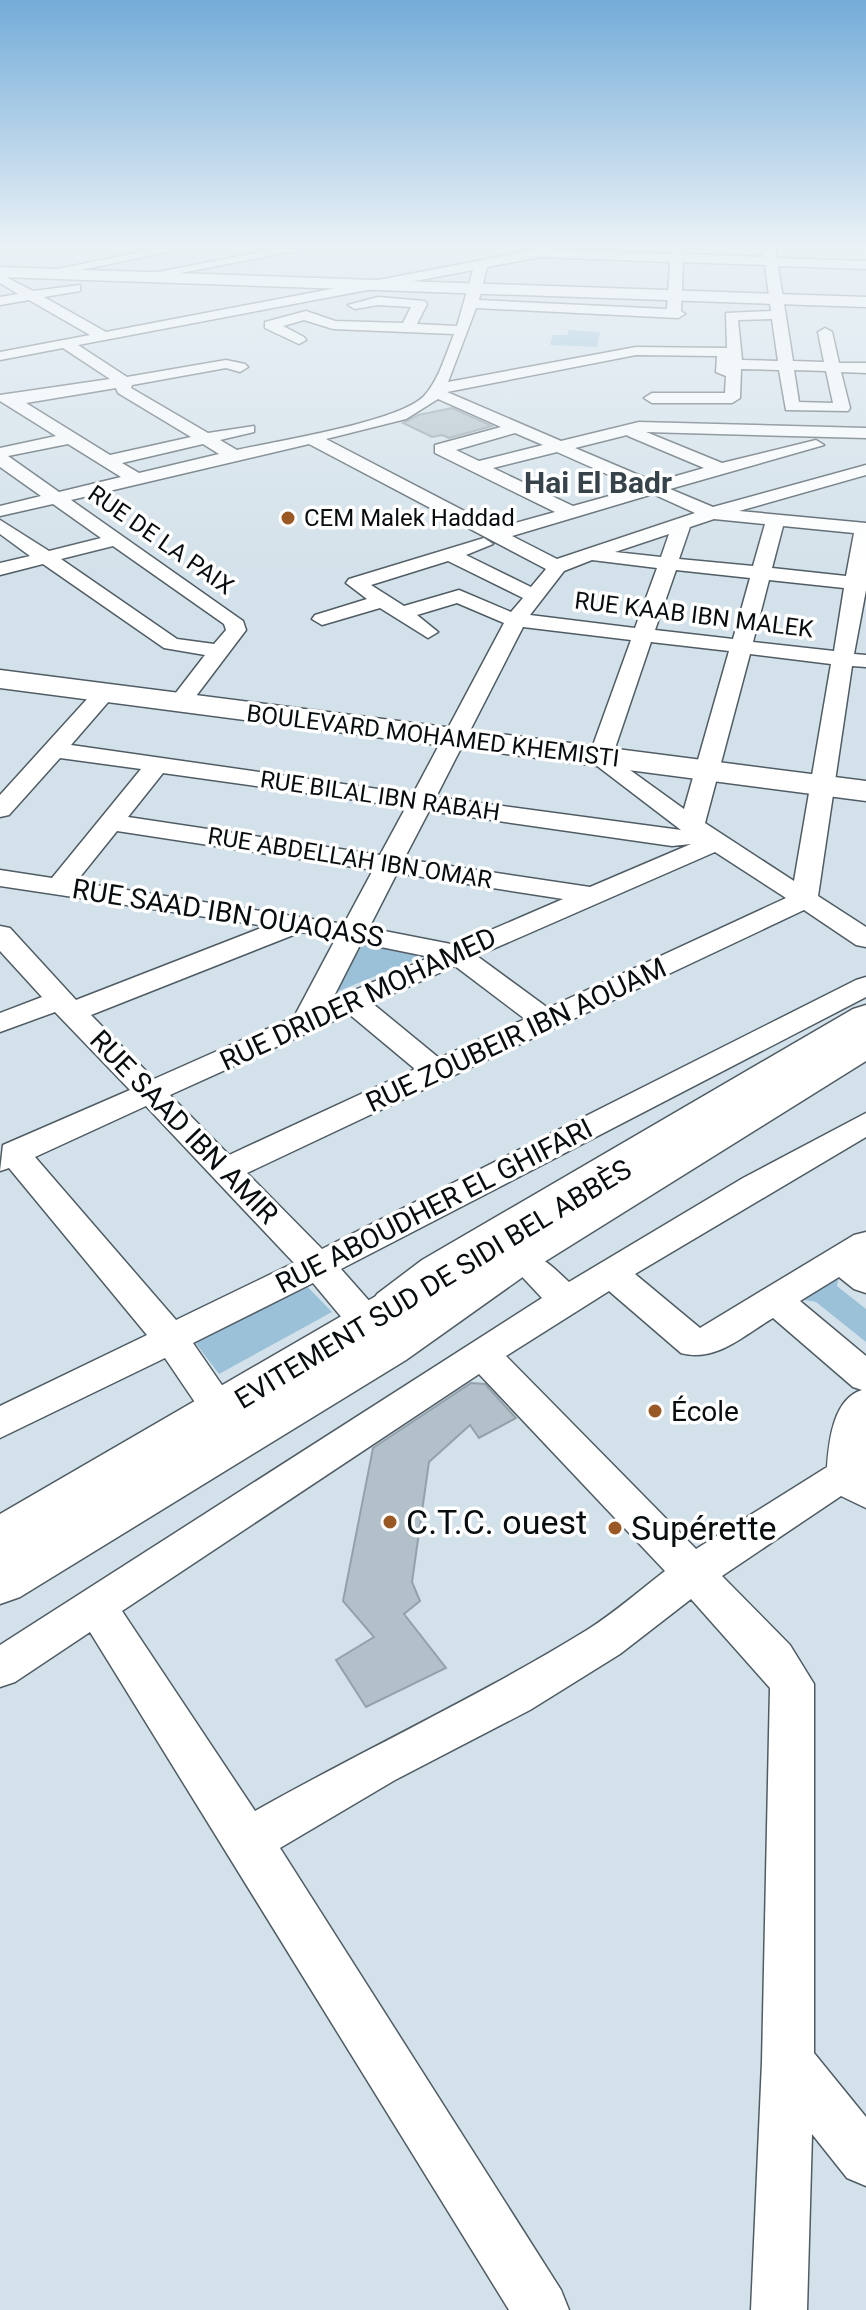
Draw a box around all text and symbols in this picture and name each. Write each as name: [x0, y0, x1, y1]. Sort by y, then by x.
district label: Hai El Badr: [524, 465, 672, 500]
street label: RUE DE LA PAIX: [83, 479, 239, 601]
place label: CEM Malek Haddad: [304, 504, 515, 532]
marker: CEM Malek Haddad: [279, 509, 297, 527]
street label: RUE KAAB IBN MALEK: [573, 586, 816, 644]
street label: BOULEVARD MOHAMED KHEMISTI: [245, 699, 621, 773]
street label: RUE BILAL IBN RABAH: [258, 765, 502, 827]
street label: RUE ABDELLAH IBN OMAR: [206, 822, 494, 894]
street label: RUE SAAD IBN OUAQASS: [70, 872, 386, 954]
street label: RUE DRIDER MOHAMED: [215, 920, 501, 1078]
street label: RUE ZOUBEIR IBN AOUAM: [361, 951, 671, 1119]
street label: RUE SAAD IBN AMIR: [83, 1023, 285, 1231]
street label: RUE ABOUDHER EL GHIFARI: [270, 1112, 598, 1300]
street label: EVITEMENT SUD DE SIDI BEL ABBÈS: [229, 1152, 637, 1416]
place label: École: [671, 1395, 739, 1428]
marker: École: [646, 1402, 664, 1420]
place label: C.T.C. ouest: [406, 1502, 587, 1542]
place label: Supérette: [631, 1508, 777, 1548]
marker: C.T.C. ouest: [381, 1513, 399, 1531]
marker: Supérette: [606, 1519, 624, 1537]

